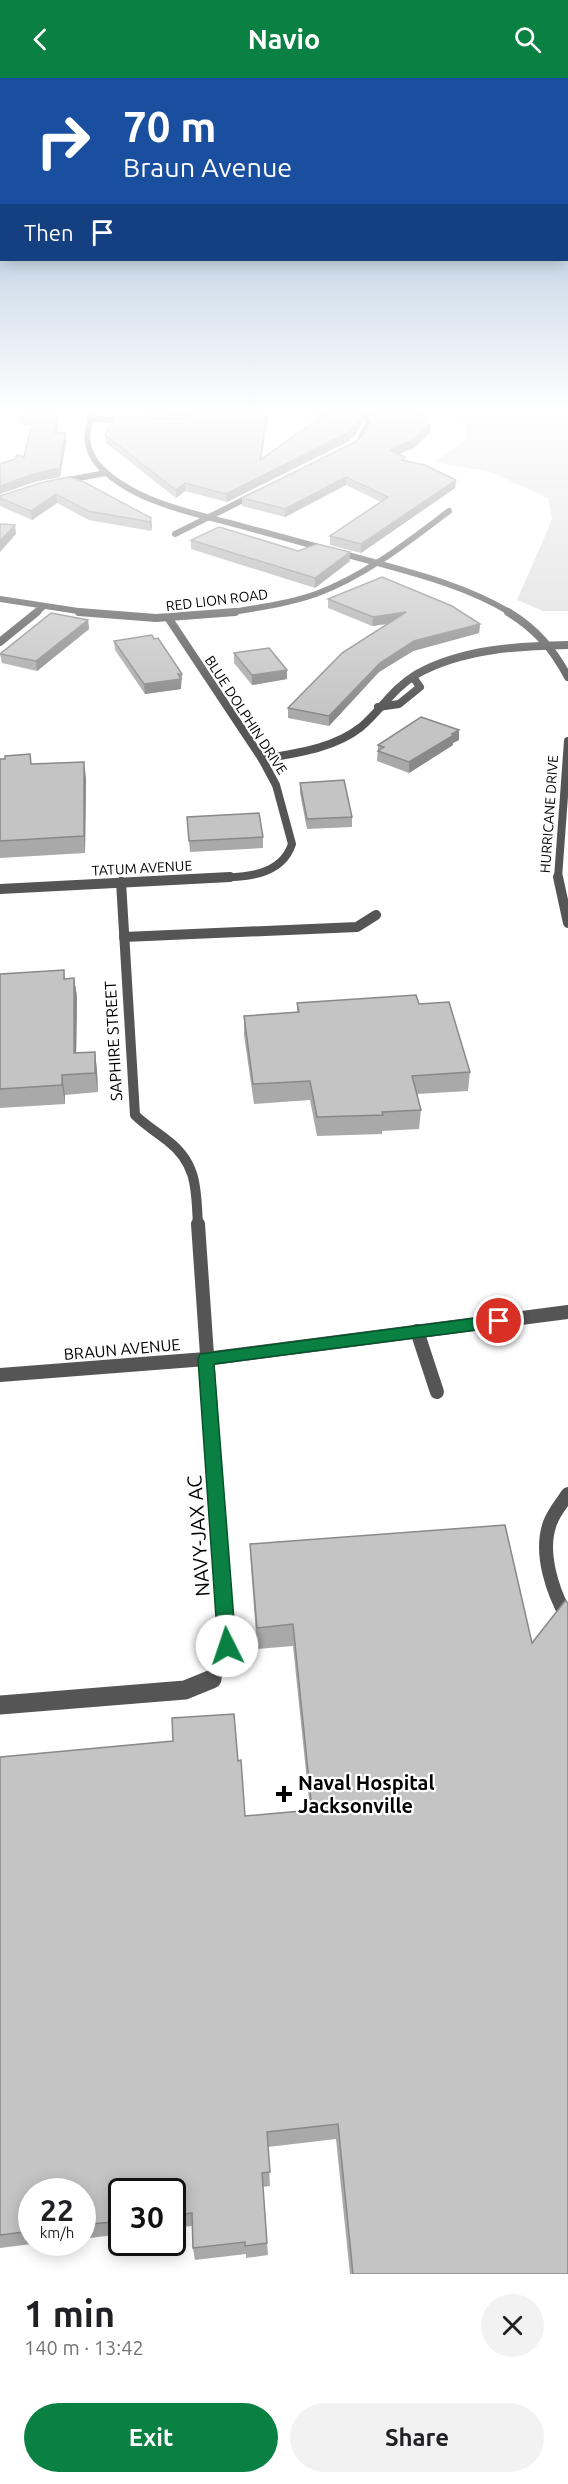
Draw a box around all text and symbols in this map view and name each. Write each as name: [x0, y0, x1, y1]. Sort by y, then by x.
icon: back: [24, 23, 57, 56]
icon: search: [511, 23, 544, 56]
text: Navio: [248, 24, 320, 54]
icon: right: [24, 102, 102, 180]
text: 70 m: [123, 103, 217, 150]
text: Braun Avenue: [123, 152, 292, 182]
icon: arrive: [86, 216, 119, 249]
text: Then: [24, 220, 74, 245]
street label: RED LION ROAD: [165, 586, 269, 614]
street label: BLUE DOLPHIN DRIVE: [202, 653, 290, 777]
street label: HURRICANE DRIVE: [537, 754, 561, 874]
street label: TATUM AVENUE: [91, 857, 193, 879]
street label: SAPHIRE STREET: [101, 980, 125, 1102]
pin: [473, 1295, 524, 1346]
icon: arrive: [482, 1304, 515, 1337]
street label: BRAUN AVENUE: [63, 1335, 181, 1363]
street label: NAVY-JAX AC: [182, 1475, 214, 1597]
position arrow: [195, 1614, 259, 1678]
place label: Naval Hospital Jacksonville: [298, 1771, 435, 1817]
marker: Naval Hospital Jacksonville: [275, 1785, 293, 1803]
speed limit sign: 30: [108, 2178, 186, 2256]
text: 22: [40, 2193, 74, 2227]
text: km/h: [40, 2224, 74, 2241]
text: 1 min: [24, 2293, 115, 2334]
button: close: [481, 2294, 544, 2357]
text: 140 m · 13:42: [24, 2336, 144, 2359]
button: Exit: [24, 2403, 278, 2472]
button: Share: [290, 2403, 544, 2472]

